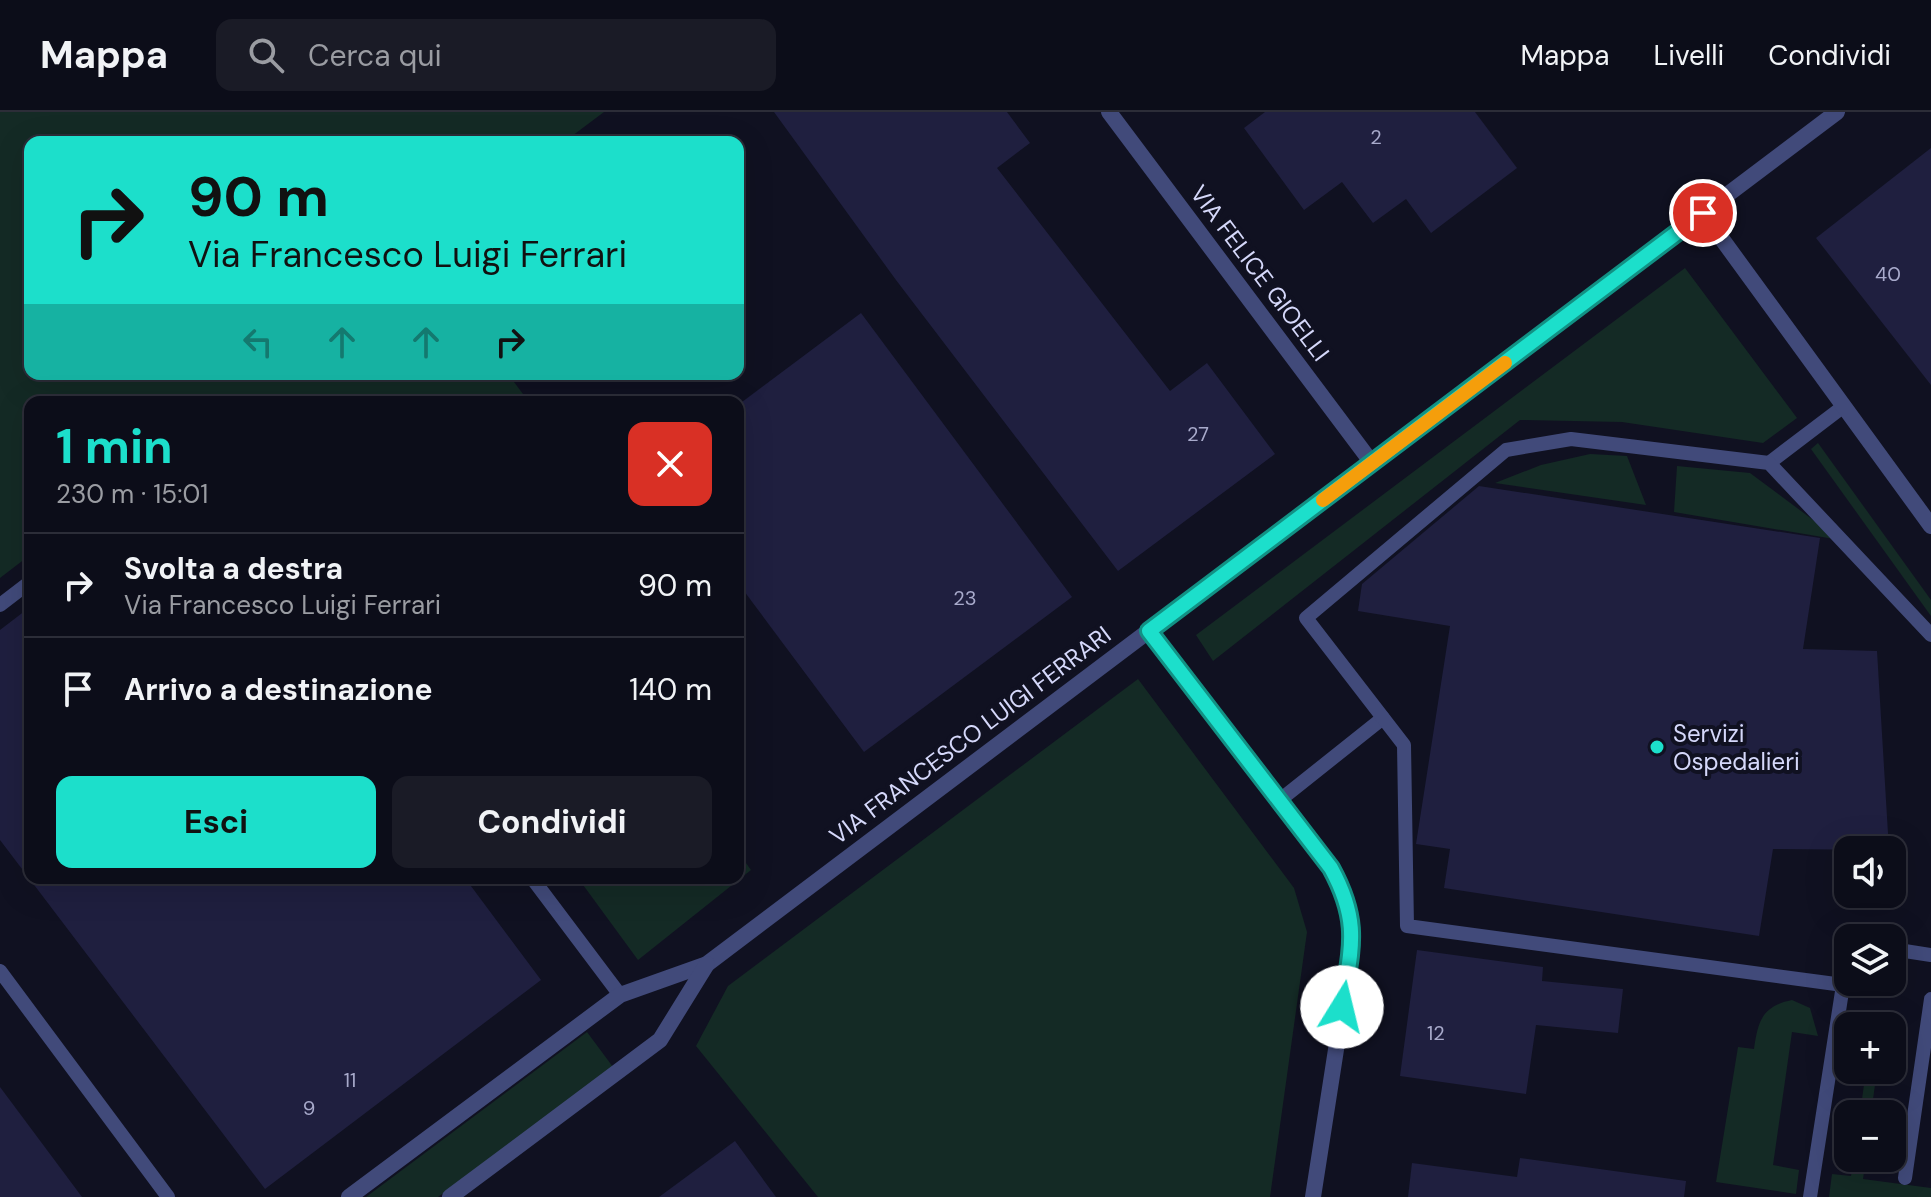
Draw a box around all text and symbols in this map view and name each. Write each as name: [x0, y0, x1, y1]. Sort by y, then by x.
search box: [216, 19, 776, 91]
text: Mappa: [40, 30, 168, 80]
icon: search: [244, 33, 288, 77]
text: Cerca qui: [308, 36, 442, 75]
text: Mappa: [1520, 37, 1610, 74]
text: Livelli: [1654, 37, 1724, 74]
text: Condividi: [1768, 37, 1891, 74]
house number: 2: [1370, 124, 1382, 150]
text: 90 m: [188, 160, 329, 233]
icon: right: [56, 168, 160, 272]
street label: VIA FELICE GIOELLI: [1184, 179, 1336, 367]
pin: [1669, 179, 1737, 247]
icon: arrive: [1681, 191, 1725, 235]
text: Via Francesco Luigi Ferrari: [188, 231, 627, 278]
house number: 40: [1875, 261, 1901, 287]
icon: left: [236, 320, 280, 364]
icon: ahead: [320, 320, 364, 364]
icon: ahead: [404, 320, 448, 364]
icon: right: [488, 320, 532, 364]
text: 1 min: [56, 415, 173, 478]
house number: 27: [1187, 421, 1209, 447]
button: close: [628, 422, 712, 506]
text: 230 m · 15:01: [56, 477, 208, 511]
text: Svolta a destra: [124, 549, 343, 588]
icon: right: [56, 563, 100, 607]
text: 90 m: [638, 566, 712, 605]
house number: 23: [953, 585, 977, 611]
text: Via Francesco Luigi Ferrari: [124, 588, 441, 622]
street label: VIA FRANCESCO LUIGI FERRARI: [823, 619, 1117, 851]
icon: arrive: [56, 667, 100, 711]
text: Arrivo a destinazione: [124, 670, 433, 709]
text: 140 m: [629, 670, 712, 709]
place label: Servizi Ospedalieri: [1673, 718, 1800, 777]
marker: Servizi Ospedalieri: [1648, 738, 1666, 756]
button: Esci: [56, 776, 376, 868]
button: Condividi: [392, 776, 712, 868]
map controls: [1834, 836, 1906, 1172]
button: sound: [1834, 836, 1906, 908]
button: layers: [1834, 924, 1906, 996]
position arrow: [1300, 965, 1384, 1049]
button: +: [1834, 1012, 1906, 1084]
house number: 12: [1427, 1020, 1445, 1046]
house number: 11: [344, 1067, 356, 1093]
house number: 9: [303, 1095, 315, 1121]
button: −: [1834, 1100, 1906, 1172]

